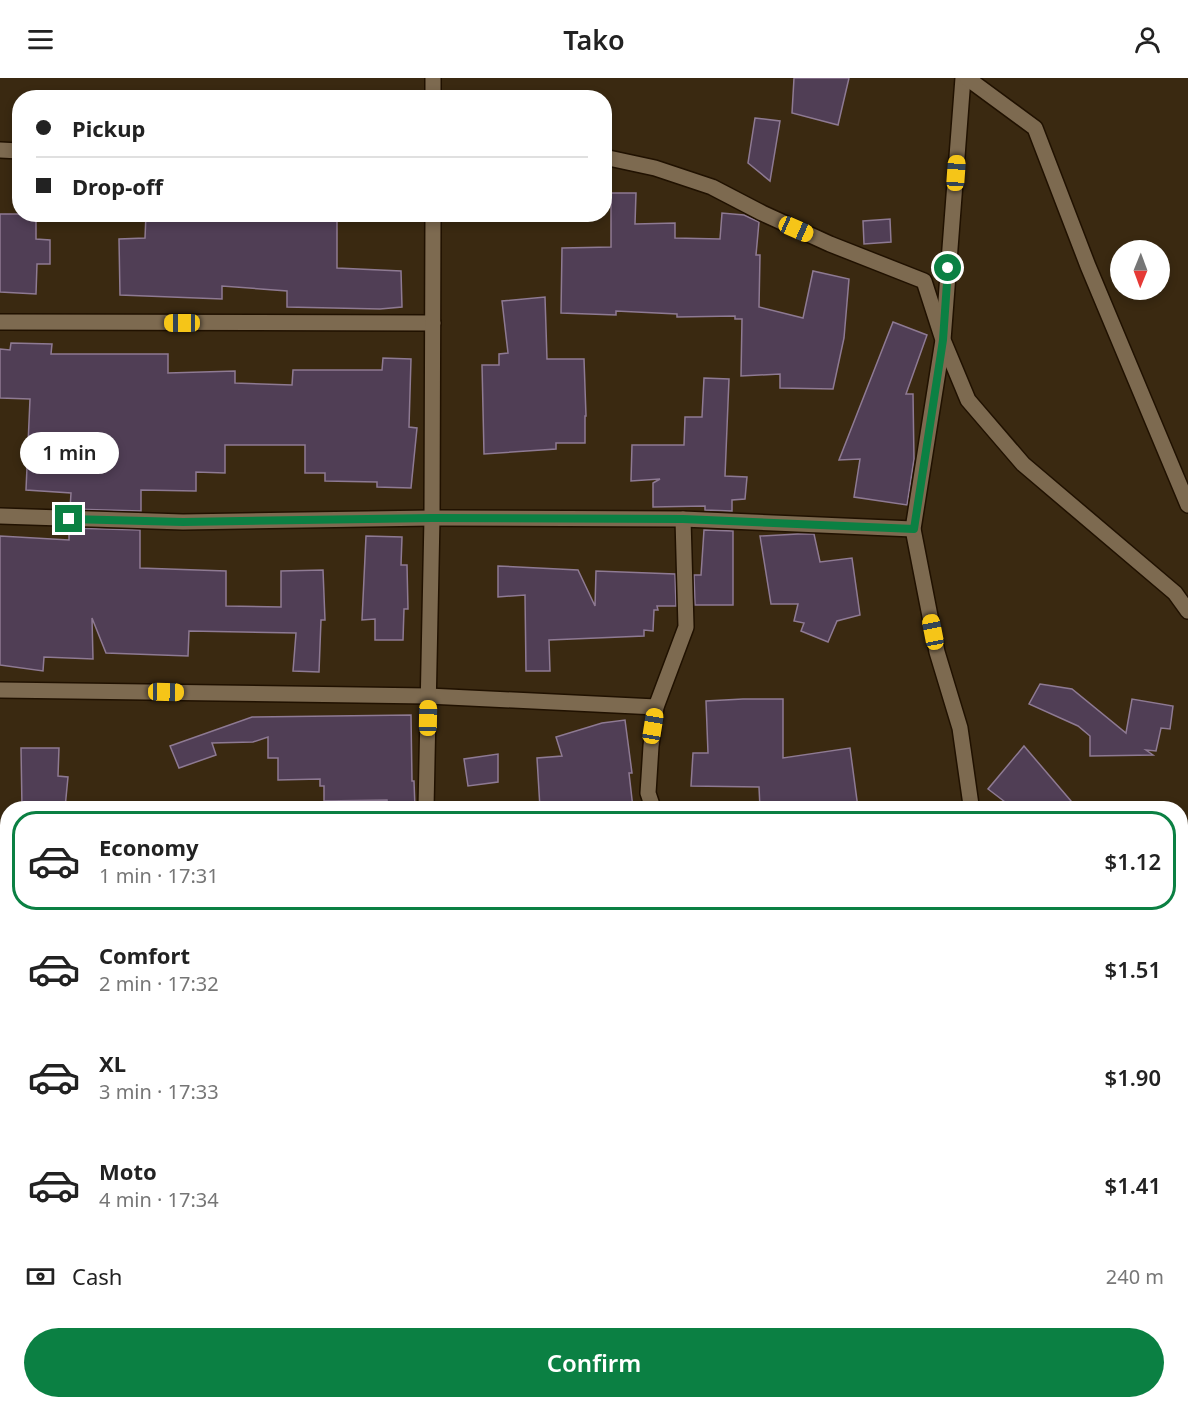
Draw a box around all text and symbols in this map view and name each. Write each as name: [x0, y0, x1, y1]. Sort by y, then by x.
text: Tako: [563, 21, 625, 58]
icon: menu: [24, 23, 57, 56]
icon: person: [1131, 23, 1164, 56]
text: Pickup: [72, 113, 145, 143]
car: [946, 154, 966, 192]
text: Drop-off: [72, 171, 163, 201]
car: [776, 213, 816, 245]
north arrow: [1110, 240, 1170, 300]
map controls: [1110, 240, 1170, 300]
route start: [934, 254, 961, 281]
car: [164, 314, 200, 332]
callout: 1 min: [20, 432, 118, 474]
text: 1 min: [42, 439, 97, 466]
route end: [55, 505, 82, 532]
car: [921, 613, 945, 651]
car: [148, 683, 184, 701]
car: [419, 700, 437, 736]
car: [641, 707, 665, 745]
text: Economy: [99, 832, 198, 862]
icon: car: [27, 834, 81, 888]
text: $1.12: [1105, 846, 1161, 876]
text: 1 min · 17:31: [99, 862, 219, 889]
text: Comfort: [99, 940, 190, 970]
icon: car: [27, 942, 81, 996]
text: $1.51: [1105, 954, 1161, 984]
text: 2 min · 17:32: [99, 970, 219, 997]
text: XL: [99, 1048, 126, 1078]
icon: car: [27, 1050, 81, 1104]
text: $1.90: [1105, 1062, 1161, 1092]
text: 3 min · 17:33: [99, 1078, 219, 1105]
text: Moto: [99, 1156, 157, 1186]
icon: car: [27, 1158, 81, 1212]
text: $1.41: [1105, 1170, 1161, 1200]
text: 4 min · 17:34: [99, 1186, 219, 1213]
icon: cash: [24, 1260, 57, 1293]
text: Cash: [72, 1261, 122, 1291]
text: 240 m: [1106, 1263, 1164, 1290]
button: Confirm: [24, 1328, 1164, 1397]

